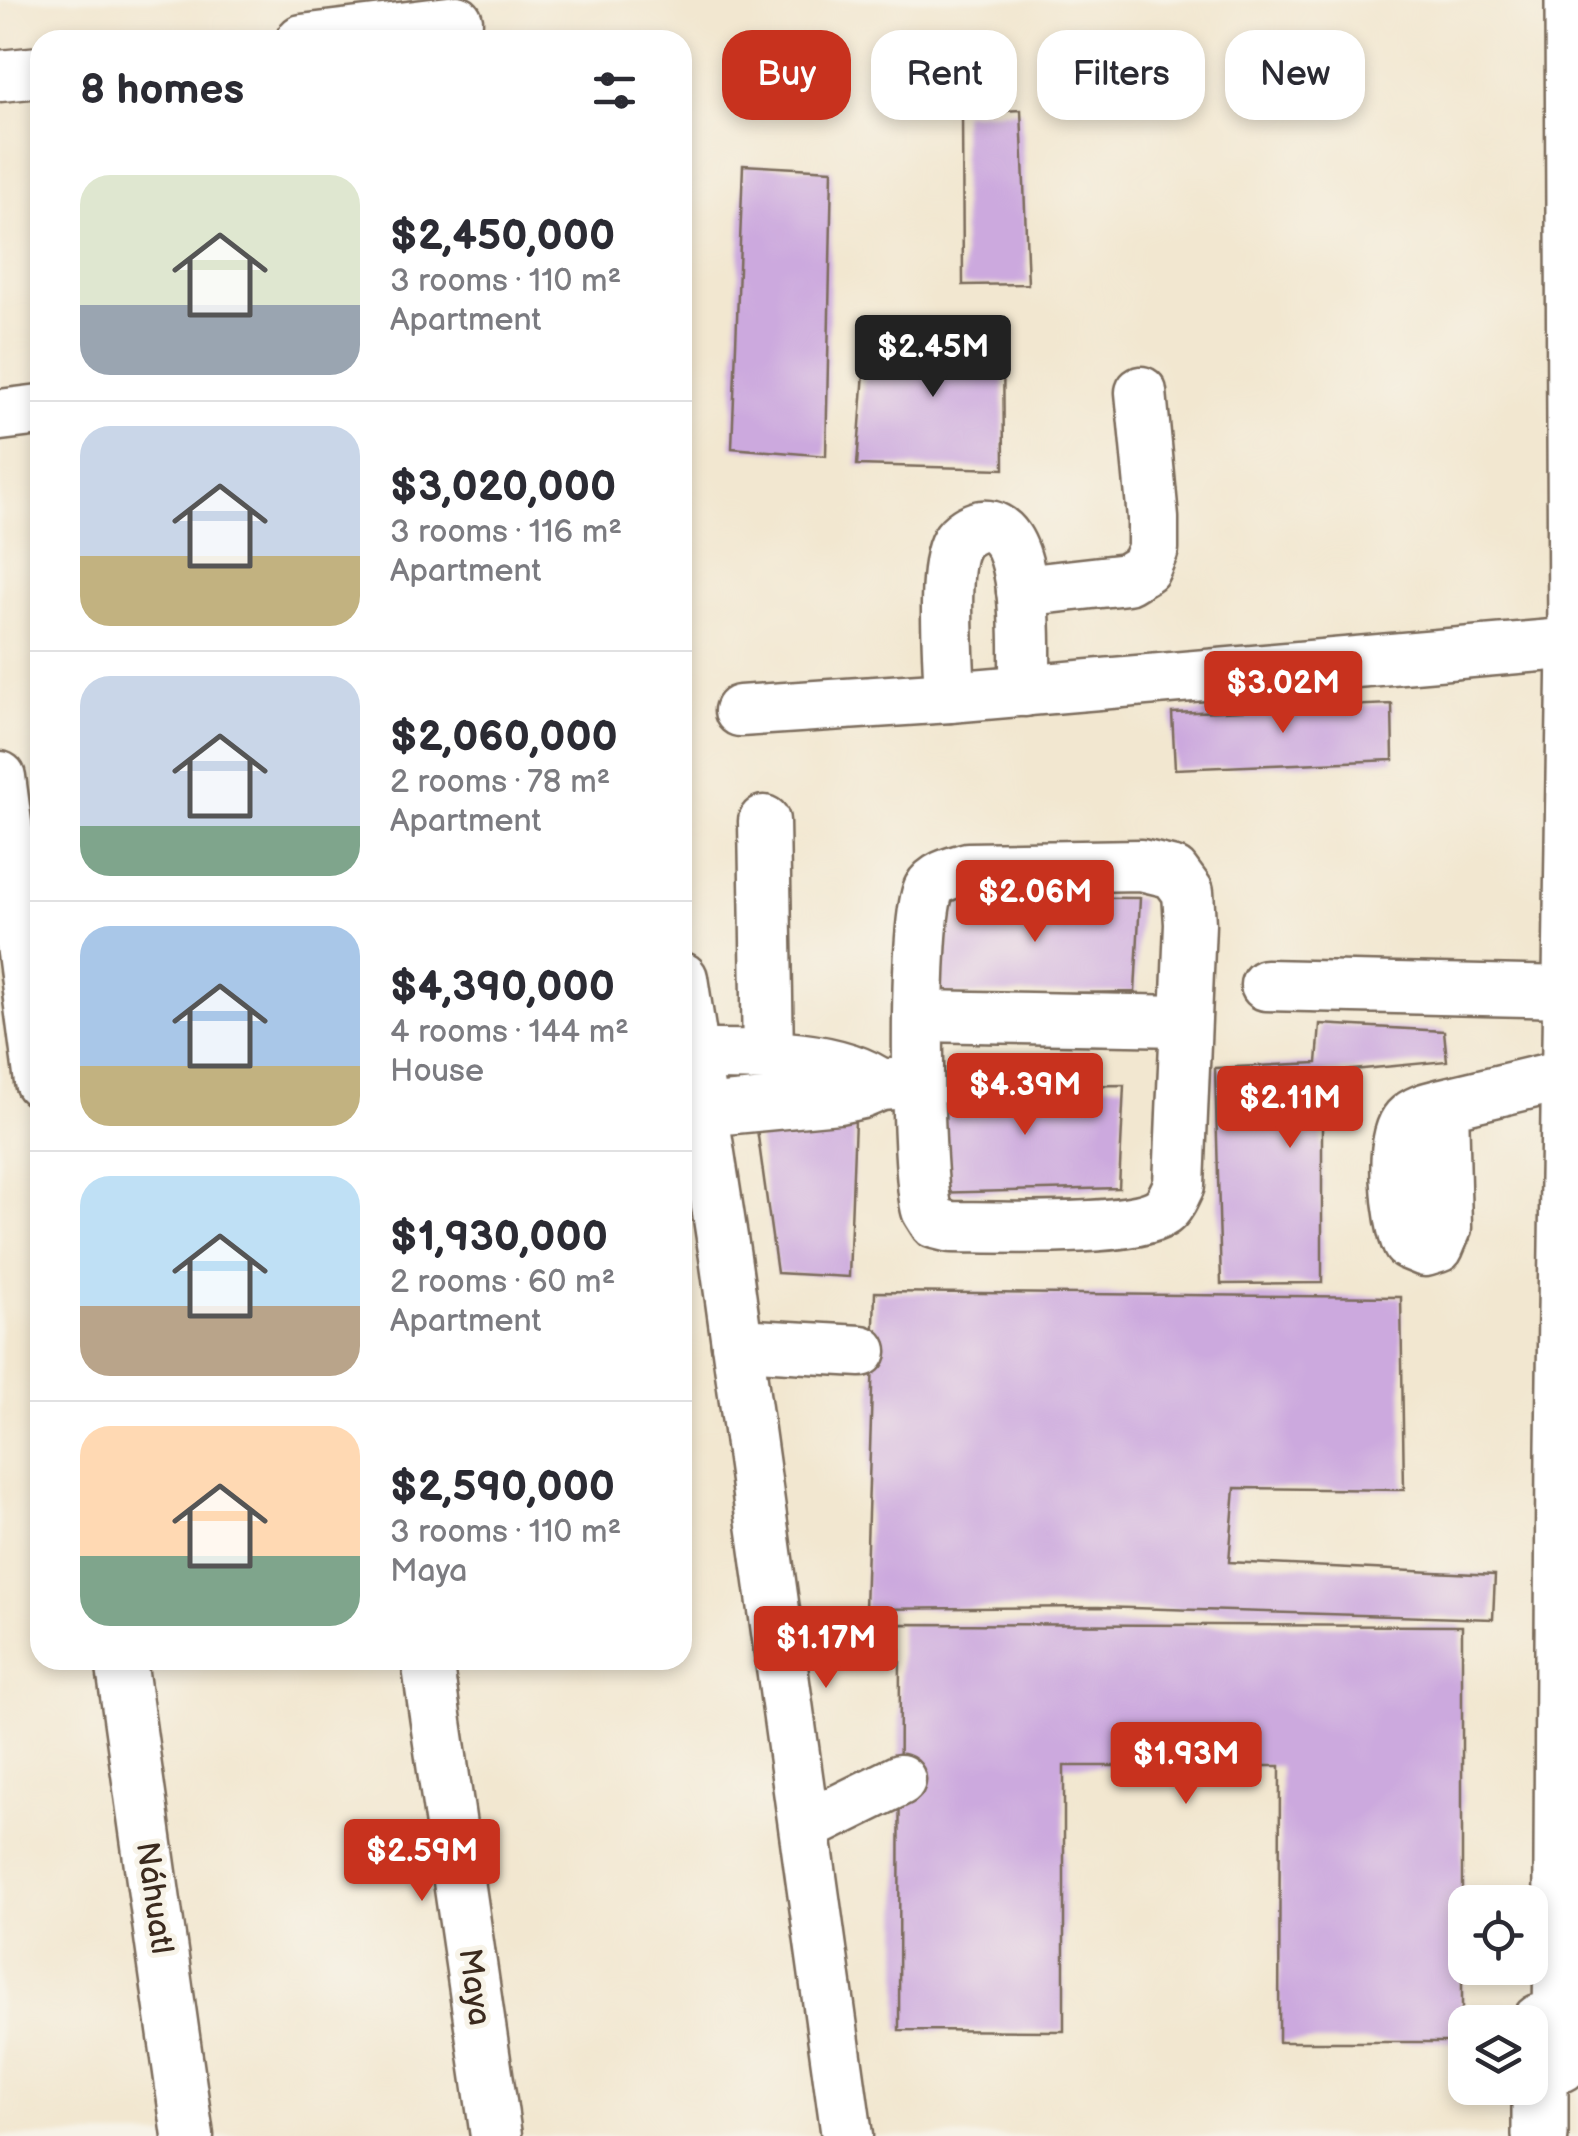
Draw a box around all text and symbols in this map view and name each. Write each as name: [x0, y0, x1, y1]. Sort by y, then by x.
chip: Buy: [722, 30, 851, 120]
chip: Rent: [871, 30, 1017, 120]
chip: Filters: [1037, 30, 1205, 120]
chip: New: [1225, 30, 1365, 120]
icon: filters: [587, 63, 642, 118]
text: 8 homes: [80, 65, 244, 116]
text: $2,450,000: [390, 211, 615, 262]
icon: home: [160, 215, 280, 335]
text: 3 rooms · 110 m²: [390, 262, 621, 301]
text: Apartment: [390, 301, 541, 340]
pin: $2.45M: [852, 315, 1014, 400]
text: $2.45M: [877, 328, 989, 367]
text: $3,020,000: [390, 462, 616, 513]
icon: home: [160, 466, 280, 586]
text: 3 rooms · 116 m²: [390, 513, 622, 552]
text: Apartment: [390, 552, 541, 591]
pin: $3.02M: [1202, 651, 1364, 736]
text: $3.02M: [1226, 664, 1340, 703]
text: $2,060,000: [390, 712, 618, 763]
icon: home: [160, 716, 280, 836]
text: 2 rooms · 78 m²: [390, 763, 610, 802]
text: Apartment: [390, 802, 541, 841]
pin: $2.06M: [954, 860, 1116, 945]
text: $2.06M: [978, 873, 1092, 912]
text: $4,390,000: [390, 962, 615, 1013]
icon: home: [160, 966, 280, 1086]
text: 4 rooms · 144 m²: [390, 1013, 629, 1052]
text: House: [390, 1052, 484, 1091]
pin: $4.39M: [944, 1053, 1106, 1138]
text: $4.39M: [969, 1066, 1081, 1105]
pin: $2.11M: [1209, 1066, 1371, 1151]
text: $2.11M: [1239, 1079, 1341, 1118]
text: $1,930,000: [390, 1212, 608, 1263]
icon: home: [160, 1216, 280, 1336]
text: 2 rooms · 60 m²: [390, 1263, 615, 1302]
text: Apartment: [390, 1302, 541, 1341]
text: $2,590,000: [390, 1462, 615, 1513]
icon: home: [160, 1466, 280, 1586]
text: 3 rooms · 110 m²: [390, 1513, 621, 1552]
text: Maya: [390, 1552, 467, 1591]
pin: $1.17M: [745, 1606, 907, 1691]
text: $1.17M: [776, 1619, 876, 1658]
pin: $1.93M: [1105, 1722, 1267, 1807]
text: $1.93M: [1133, 1735, 1239, 1774]
pin: $2.59M: [341, 1819, 503, 1904]
text: $2.59M: [366, 1832, 478, 1871]
street label: Náhuatl: [127, 1840, 181, 1956]
map controls: [1448, 1885, 1548, 2105]
button: locate: [1448, 1885, 1548, 1985]
street label: Maya: [449, 1946, 499, 2028]
button: layers: [1448, 2005, 1548, 2105]

